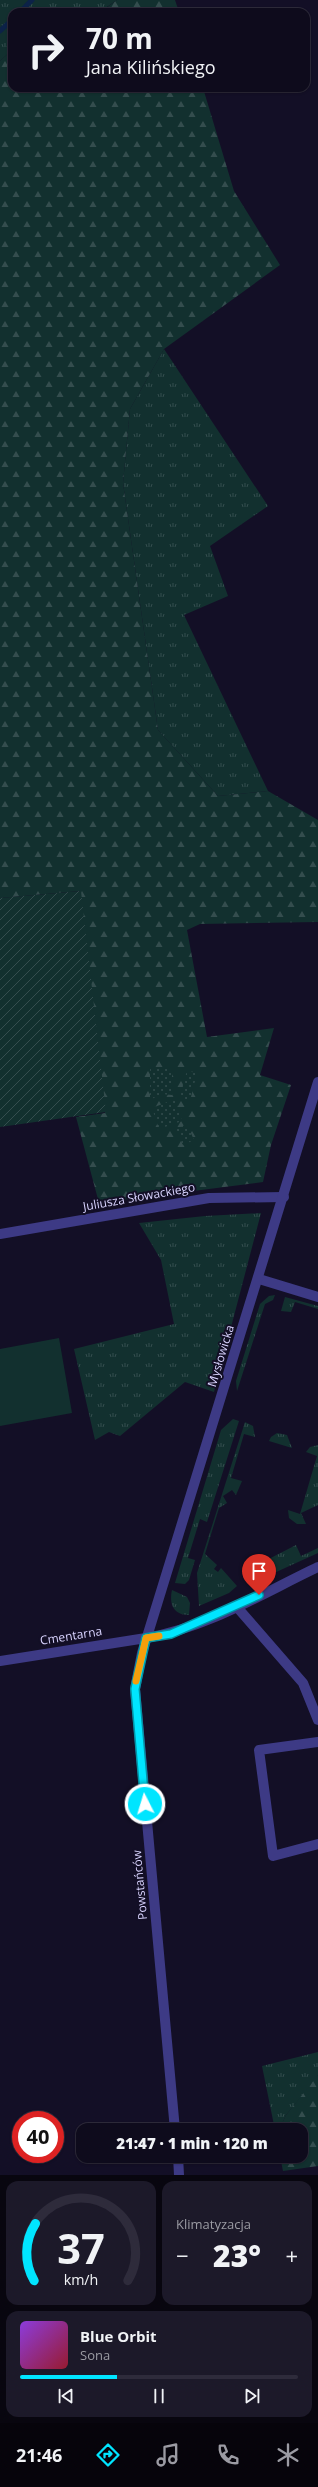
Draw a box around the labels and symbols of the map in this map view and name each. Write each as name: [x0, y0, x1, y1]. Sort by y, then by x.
street label: Juliusza Słowackiego: [81, 1178, 196, 1215]
street label: Mysłowicka: [203, 1323, 238, 1389]
pin: [242, 1554, 276, 1595]
street label: Cmentarna: [39, 1622, 103, 1649]
position arrow: [124, 1783, 166, 1825]
street label: Powstańców: [128, 1849, 151, 1921]
speed limit sign: 40: [12, 2111, 64, 2163]

